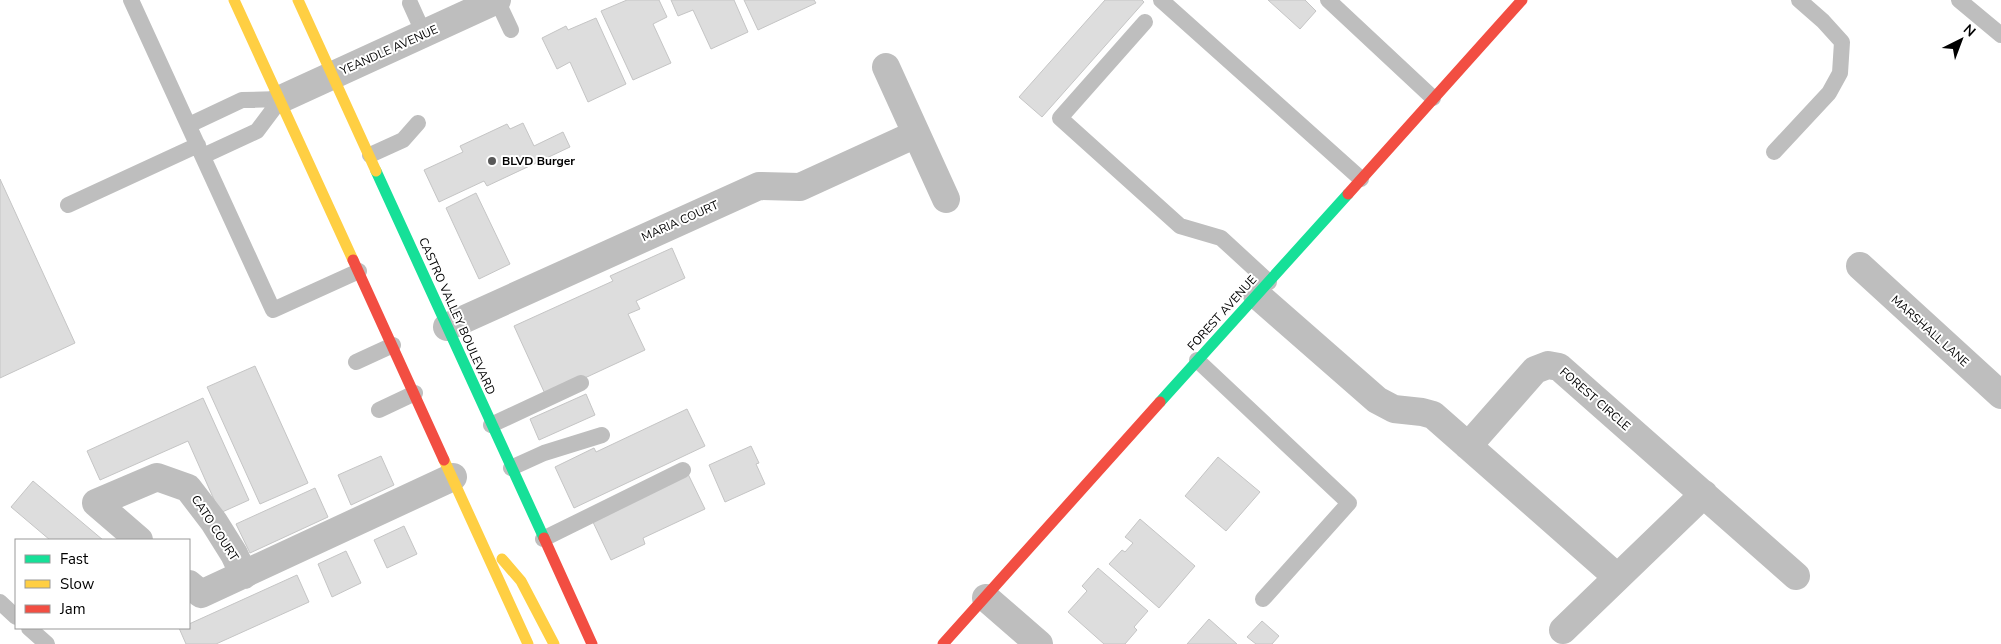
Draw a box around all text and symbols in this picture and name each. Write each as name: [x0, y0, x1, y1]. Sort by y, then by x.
north arrow: [1936, 15, 1986, 65]
text: N: [1959, 20, 1980, 41]
street label: YEANDLE AVENUE: [337, 21, 440, 79]
place label: BLVD Burger: [502, 153, 575, 169]
marker: BLVD Burger: [486, 155, 498, 167]
street label: MARIA COURT: [639, 197, 722, 245]
street label: CASTRO VALLEY BOULEVARD: [415, 235, 499, 397]
street label: FOREST AVENUE: [1184, 272, 1260, 354]
street label: MARSHALL LANE: [1888, 292, 1972, 370]
street label: FOREST CIRCLE: [1556, 364, 1634, 434]
street label: CATO COURT: [188, 492, 243, 565]
legend: [15, 539, 190, 629]
text: Fast: [60, 549, 89, 569]
text: Slow: [60, 574, 95, 594]
text: Jam: [59, 599, 86, 619]

